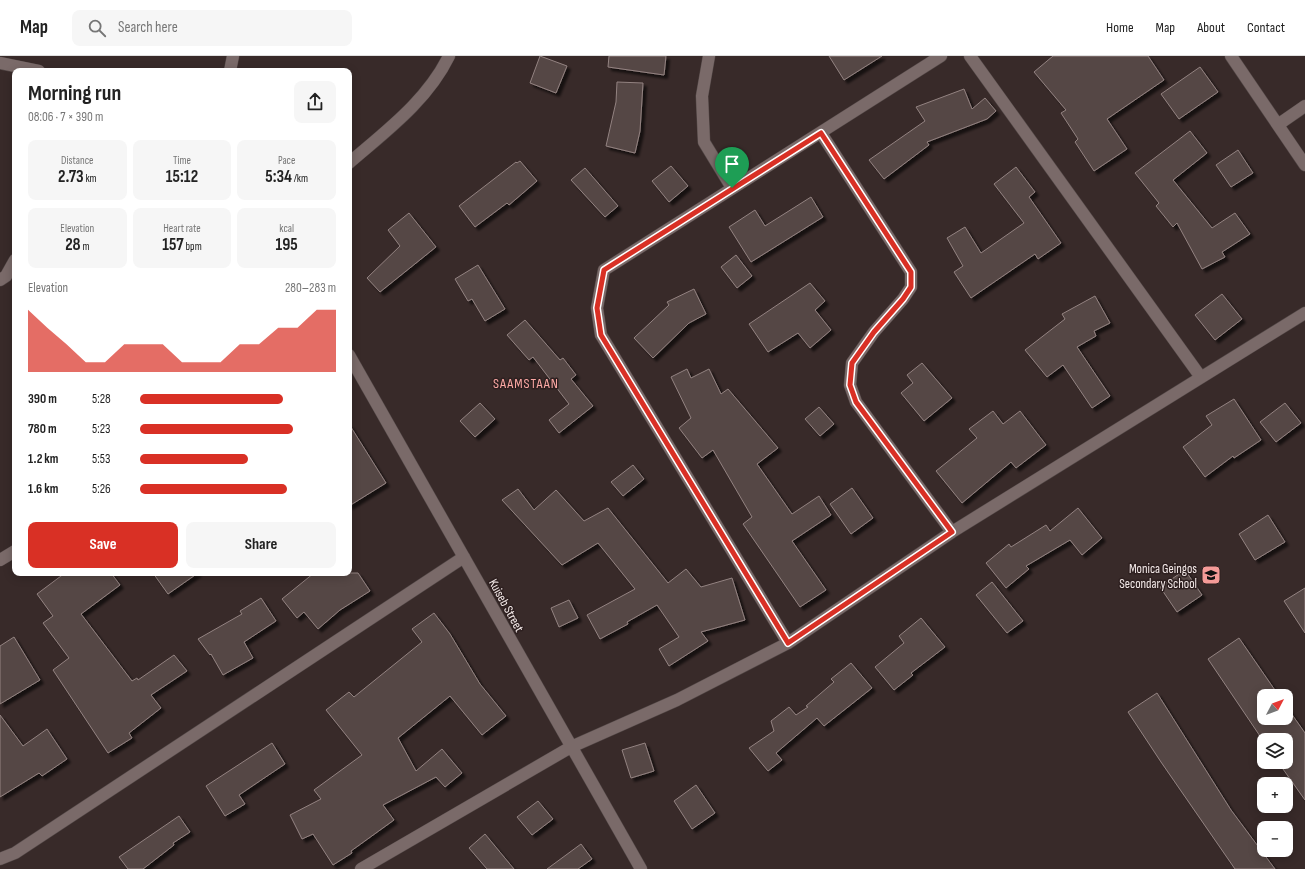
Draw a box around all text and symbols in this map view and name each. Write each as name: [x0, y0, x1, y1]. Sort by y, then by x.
search box: [72, 10, 352, 46]
text: Map: [20, 16, 48, 39]
icon: search: [86, 17, 108, 39]
text: Search here: [118, 18, 178, 37]
text: Home: [1106, 19, 1134, 36]
text: Map: [1156, 19, 1175, 36]
text: About: [1197, 19, 1225, 36]
text: Contact: [1247, 19, 1285, 36]
text: Morning run: [28, 80, 121, 107]
button: share: [294, 81, 336, 123]
text: 08:06 · 7 × 390 m: [28, 109, 103, 125]
pin: [715, 147, 749, 188]
icon: arrive: [721, 153, 743, 175]
text: Distance: [61, 154, 94, 167]
text: Time: [173, 154, 191, 167]
text: Pace: [278, 154, 295, 167]
text: 2.73: [58, 167, 84, 187]
text: 15:12: [166, 167, 198, 187]
text: 5:34: [265, 167, 292, 187]
text: km: [84, 172, 97, 185]
text: /km: [292, 172, 308, 185]
text: Elevation: [60, 222, 94, 235]
text: Heart rate: [163, 222, 201, 235]
text: kcal: [279, 222, 294, 235]
text: 28: [65, 235, 81, 255]
text: 157: [162, 235, 184, 255]
text: 195: [276, 235, 298, 255]
text: m: [81, 240, 89, 253]
text: bpm: [184, 240, 202, 253]
text: Elevation: [28, 280, 68, 296]
text: 280–283 m: [285, 280, 336, 296]
district label: SAAMSTAAN: [493, 375, 559, 392]
text: 390 m: [28, 391, 57, 407]
text: 5:28: [92, 391, 111, 407]
text: 780 m: [28, 421, 57, 437]
text: 5:23: [92, 421, 111, 437]
text: 1.2 km: [28, 451, 58, 467]
text: 5:53: [92, 451, 110, 467]
text: 1.6 km: [28, 481, 58, 497]
text: 5:26: [92, 481, 111, 497]
button: Save: [28, 522, 178, 568]
button: Share: [186, 522, 336, 568]
place label: Monica Geingos Secondary School: [1119, 561, 1197, 592]
school or university icon: Monica Geingos Secondary School: [1200, 564, 1222, 586]
street label: Kuiseb Street: [485, 576, 527, 635]
north arrow: [1257, 689, 1293, 725]
map controls: [1257, 689, 1293, 857]
button: layers: [1257, 733, 1293, 769]
button: +: [1257, 777, 1293, 813]
button: −: [1257, 821, 1293, 857]

